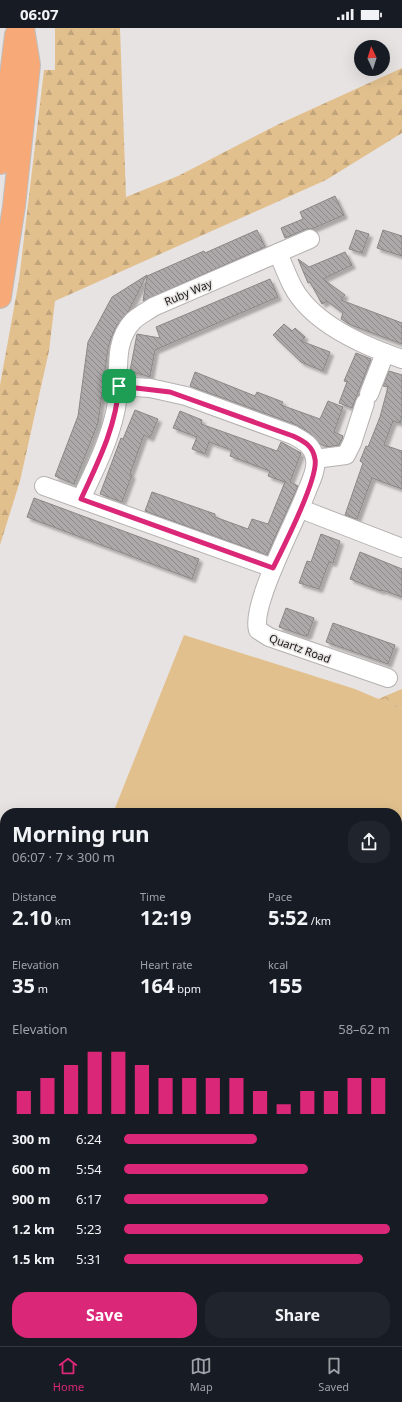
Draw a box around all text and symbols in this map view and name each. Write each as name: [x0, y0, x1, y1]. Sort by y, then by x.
text: 06:07: [20, 4, 59, 24]
north arrow: [354, 40, 390, 76]
map controls: [354, 40, 390, 76]
street label: Ruby Way: [162, 275, 215, 309]
pin: [102, 369, 136, 403]
icon: arrive: [108, 375, 130, 397]
street label: Quartz Road: [267, 630, 333, 666]
text: Morning run: [12, 818, 150, 848]
button: share: [348, 821, 390, 863]
text: 06:07 · 7 × 300 m: [12, 848, 115, 866]
text: Distance: [12, 889, 57, 904]
text: Time: [140, 889, 165, 904]
text: Pace: [268, 889, 292, 904]
text: 2.10: [12, 904, 52, 931]
text: 12:19: [140, 904, 191, 931]
text: 5:52: [268, 904, 308, 931]
text: km: [52, 913, 71, 928]
text: /km: [308, 913, 331, 928]
text: Elevation: [12, 957, 59, 972]
text: Heart rate: [140, 957, 193, 972]
text: kcal: [268, 957, 288, 972]
text: 35: [12, 972, 35, 999]
text: 164: [140, 972, 174, 999]
text: 155: [268, 972, 302, 999]
text: m: [35, 981, 48, 996]
text: bpm: [174, 981, 201, 996]
text: Elevation: [12, 1020, 68, 1038]
text: 58–62 m: [338, 1020, 390, 1038]
text: 300 m: [12, 1130, 50, 1148]
text: 6:24: [76, 1130, 102, 1148]
text: 600 m: [12, 1160, 50, 1178]
text: 5:54: [76, 1160, 102, 1178]
text: 900 m: [12, 1190, 50, 1208]
text: 6:17: [76, 1190, 102, 1208]
text: 1.2 km: [12, 1220, 55, 1238]
text: 5:23: [76, 1220, 102, 1238]
text: 1.5 km: [12, 1250, 55, 1268]
text: 5:31: [76, 1250, 102, 1268]
button: Save: [12, 1292, 197, 1338]
button: Share: [205, 1292, 390, 1338]
tab: Home: [53, 1355, 84, 1394]
tab: Map: [190, 1355, 213, 1394]
tab: Saved: [318, 1355, 349, 1394]

